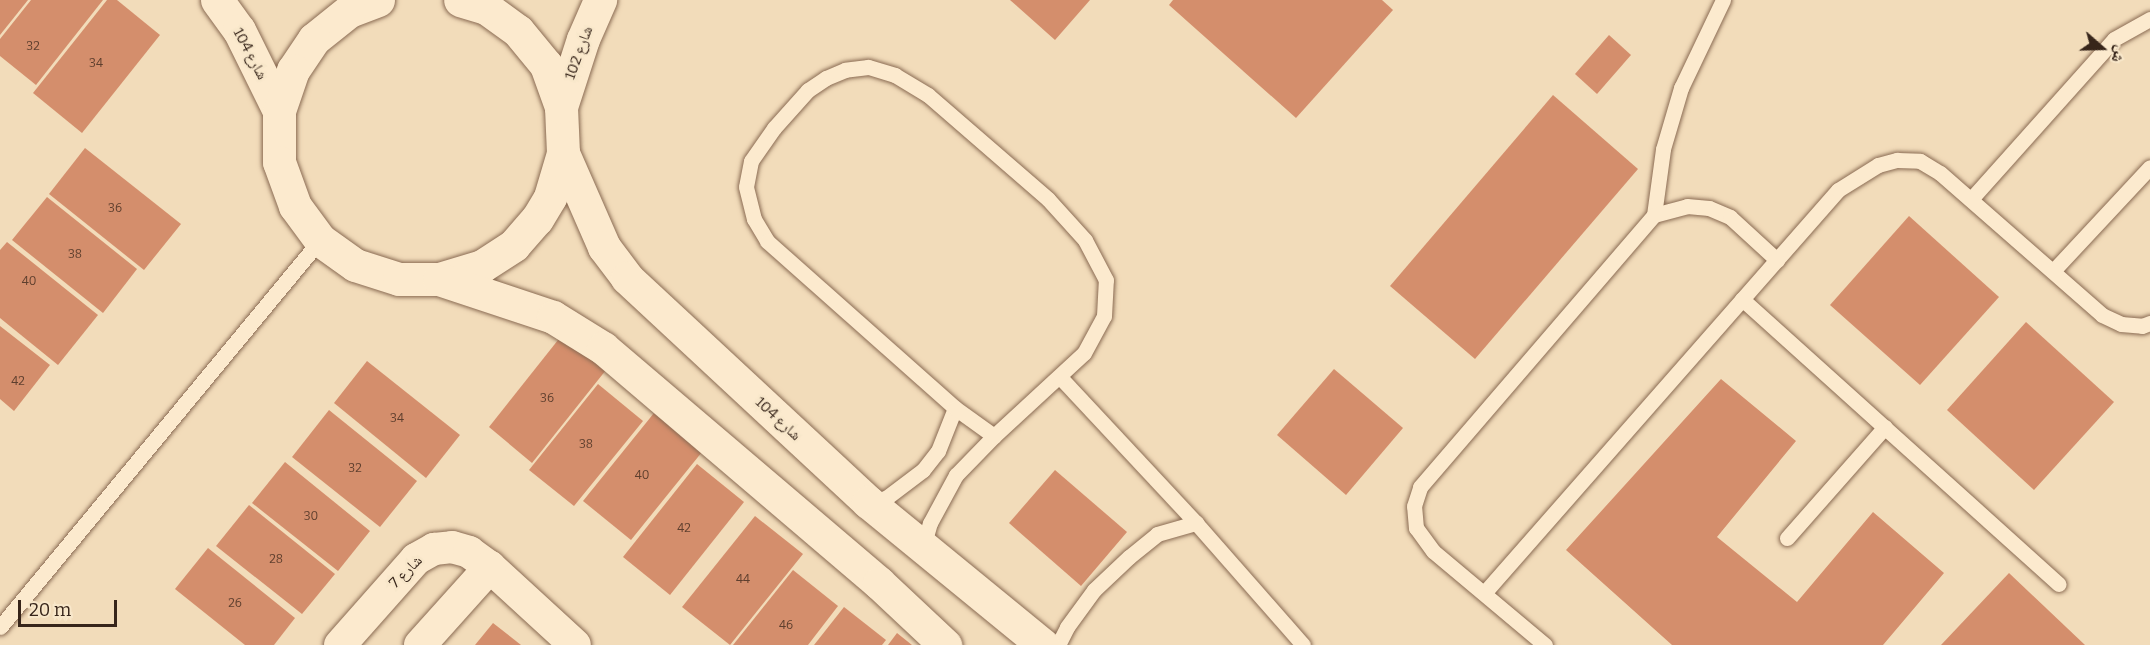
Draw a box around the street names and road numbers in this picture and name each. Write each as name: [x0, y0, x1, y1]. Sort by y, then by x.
street label: شارع 102: [561, 24, 597, 82]
street label: شارع 104: [229, 25, 271, 83]
street label: شارع 104: [751, 393, 805, 445]
street label: شارع 7: [386, 552, 426, 592]

